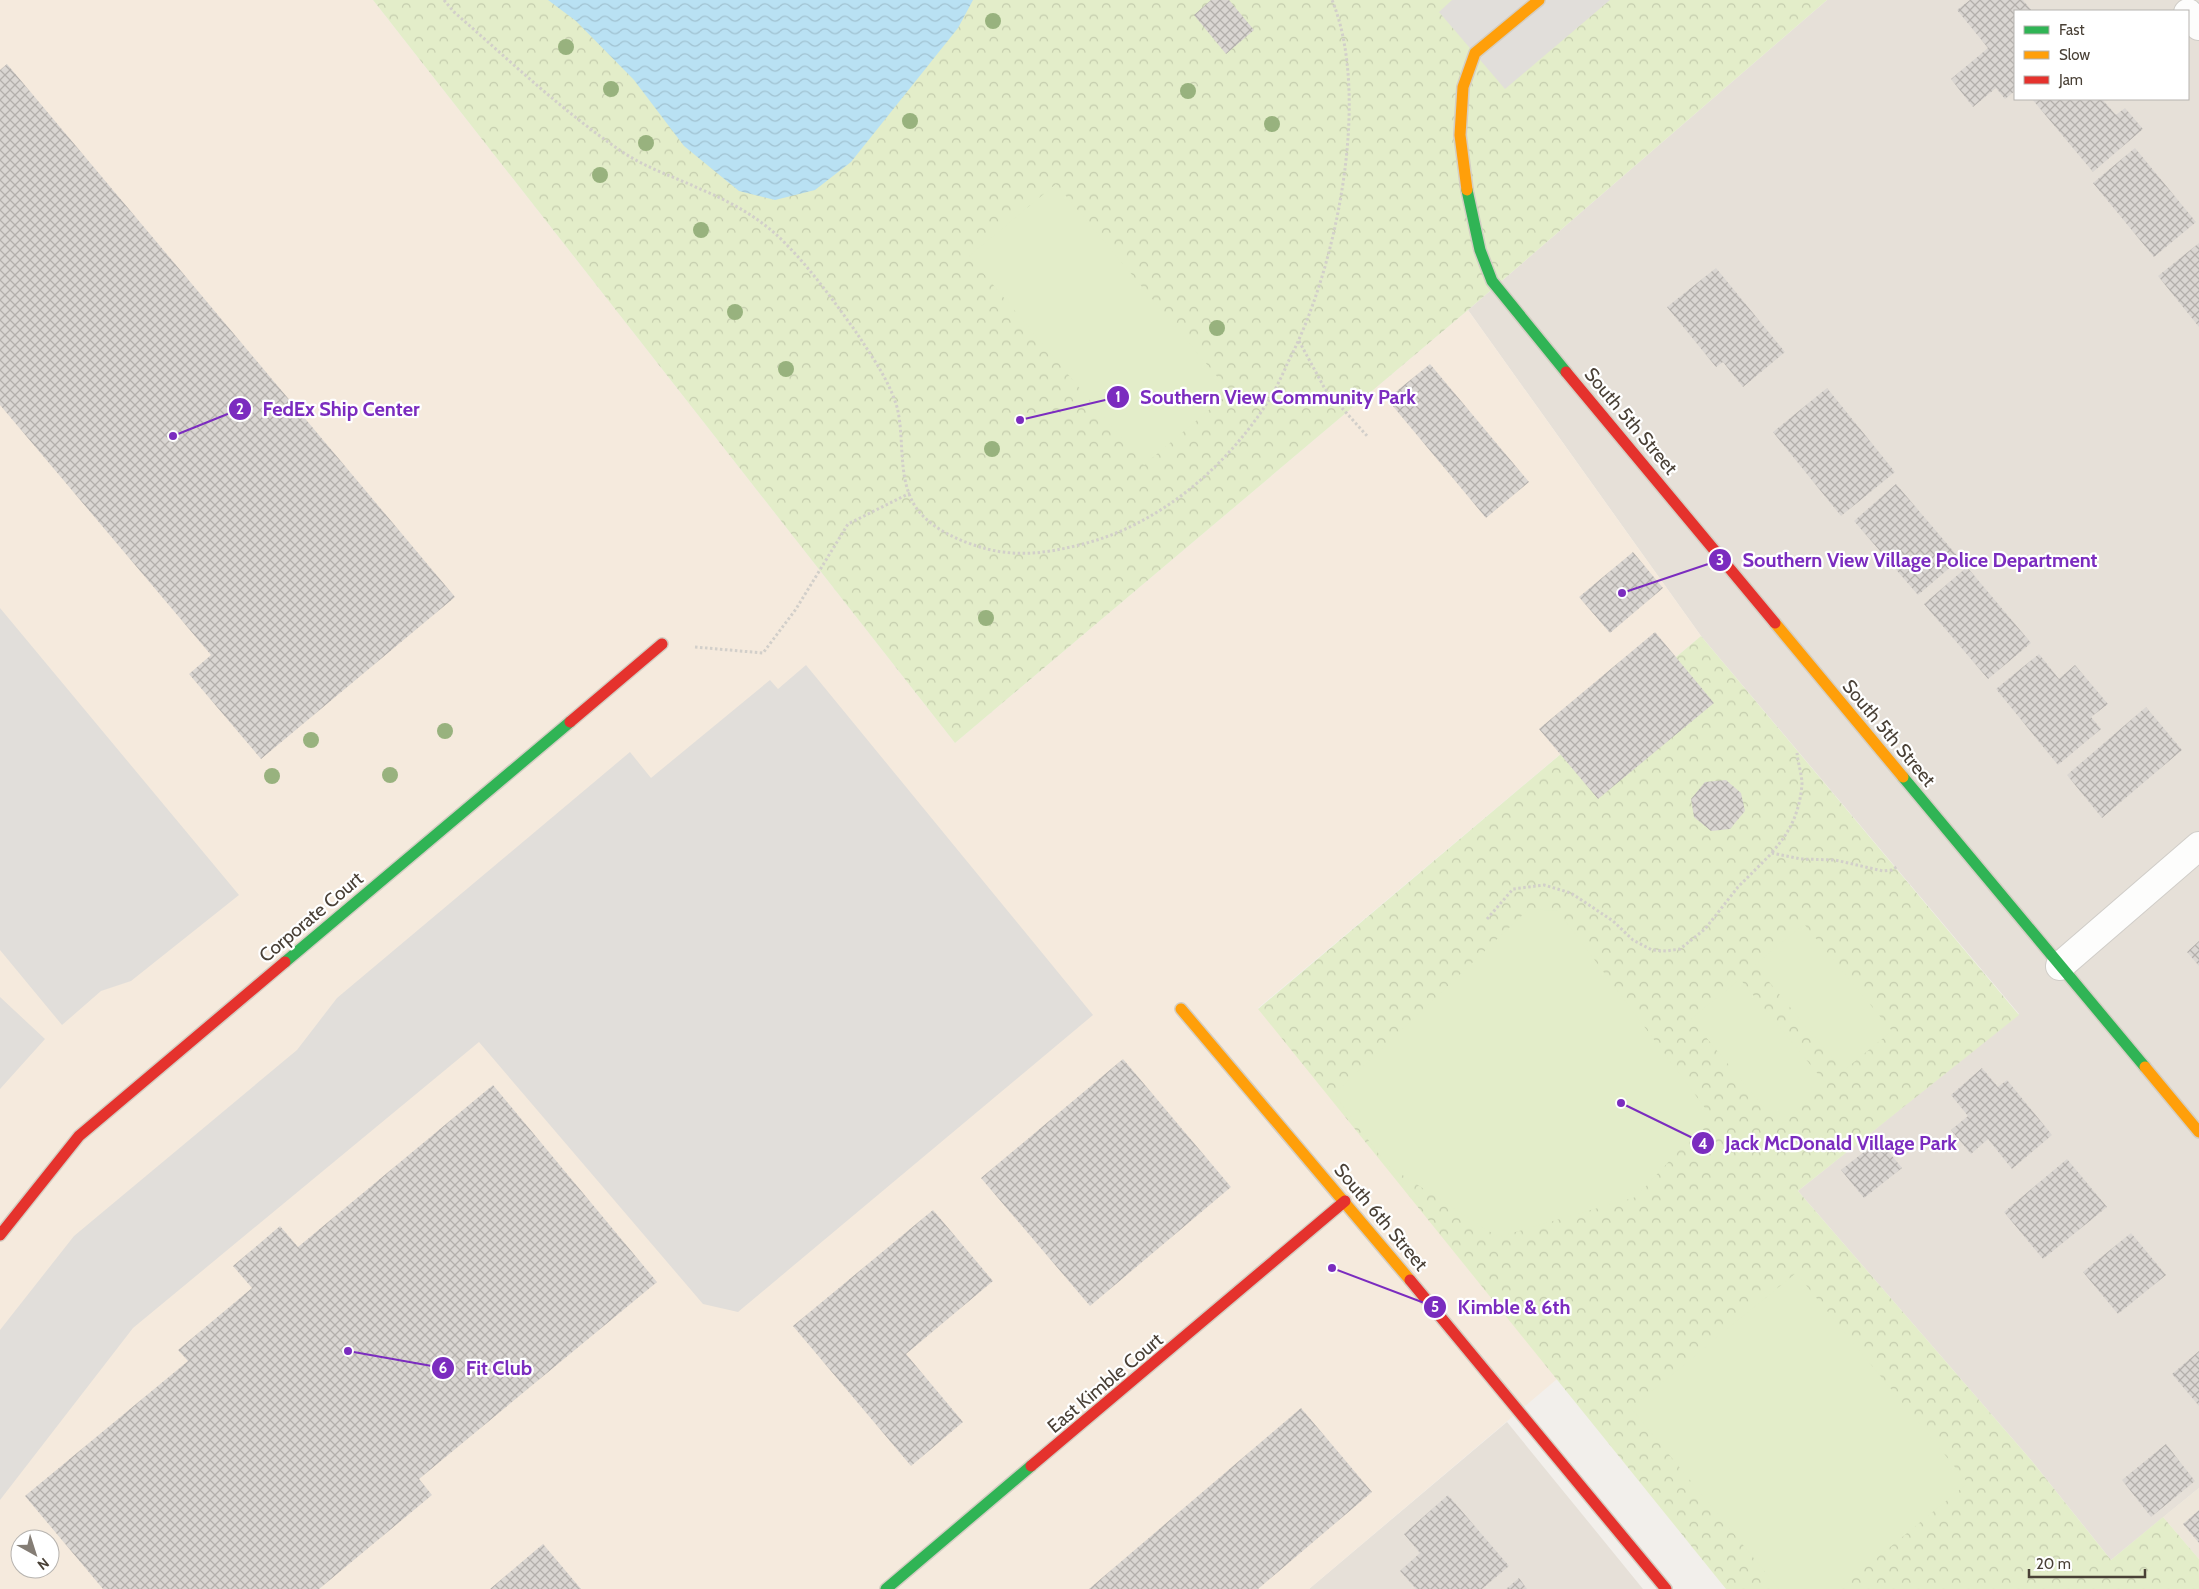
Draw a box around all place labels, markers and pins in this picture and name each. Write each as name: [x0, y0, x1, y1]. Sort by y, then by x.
callout: Southern View Community Park: [1105, 379, 1426, 414]
callout: FedEx Ship Center: [227, 391, 429, 426]
callout: Southern View Village Police Department: [1708, 542, 2108, 577]
callout: Jack McDonald Village Park: [1690, 1126, 1967, 1161]
callout: Kimble & 6th: [1422, 1289, 1580, 1324]
callout: Fit Club: [431, 1351, 542, 1386]

